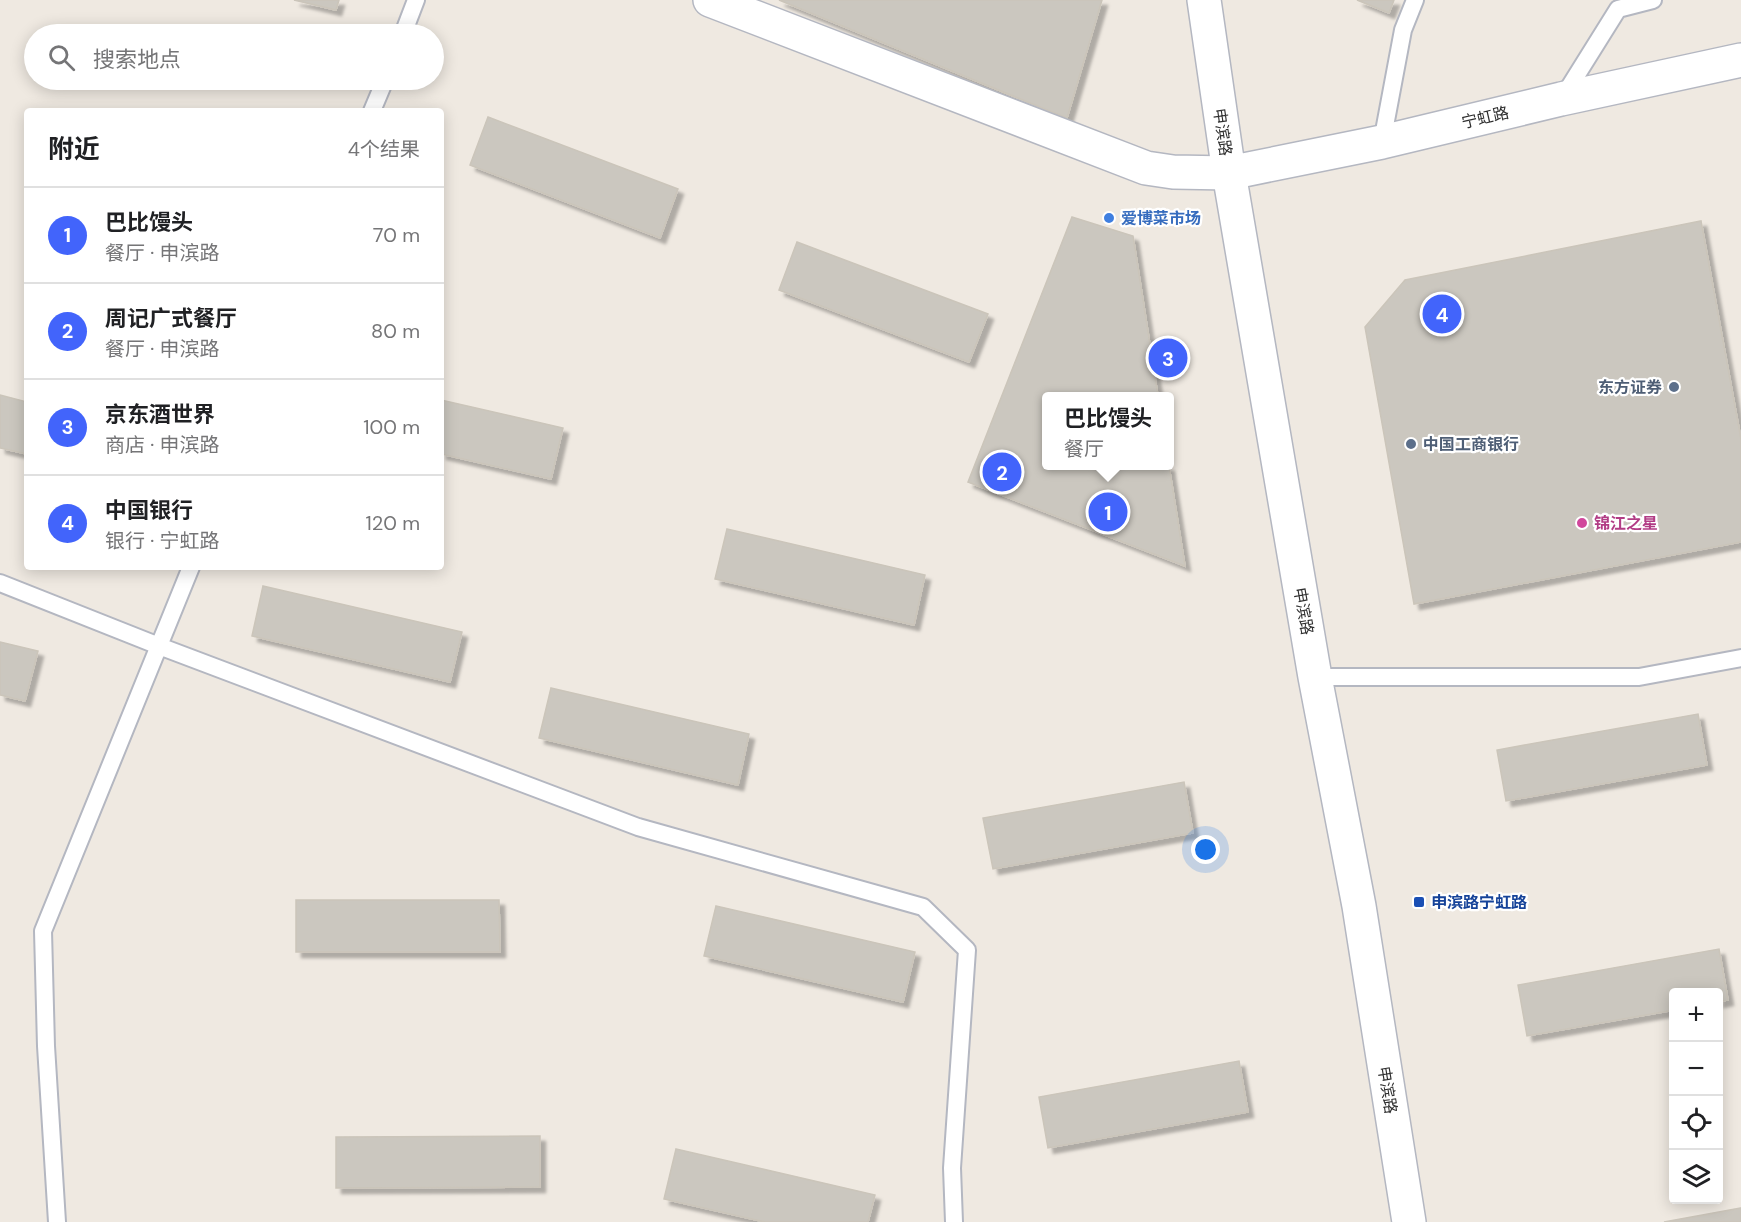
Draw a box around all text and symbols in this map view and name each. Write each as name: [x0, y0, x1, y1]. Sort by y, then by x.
search box: [24, 24, 444, 90]
icon: search: [45, 41, 78, 74]
text: 搜索地点: [93, 45, 181, 74]
street label: 宁虹路: [1459, 102, 1511, 133]
street label: 申滨路: [1209, 107, 1236, 157]
text: 附近: [48, 132, 100, 166]
text: 4个结果: [348, 136, 420, 162]
text: 巴比馒头: [105, 208, 193, 237]
place label: 爱博菜市场: [1121, 208, 1201, 229]
marker: 爱博菜市场: [1102, 211, 1116, 225]
text: 1: [64, 222, 71, 248]
text: 70 m: [373, 222, 420, 248]
text: 餐厅 · 申滨路: [105, 240, 220, 266]
pin: 4: [1422, 292, 1462, 336]
text: 周记广式餐厅: [105, 304, 237, 333]
text: 2: [62, 318, 73, 344]
text: 80 m: [371, 318, 420, 344]
text: 餐厅 · 申滨路: [105, 336, 220, 362]
pin: 3: [1148, 336, 1188, 380]
place label: 东方证券: [1598, 377, 1662, 398]
marker: 东方证券: [1667, 380, 1681, 394]
popup: [1042, 392, 1174, 470]
text: 京东酒世界: [105, 400, 215, 429]
text: 巴比馒头: [1064, 404, 1152, 433]
text: 3: [61, 414, 74, 440]
text: 100 m: [363, 414, 420, 440]
text: 商店 · 申滨路: [105, 432, 220, 458]
place label: 中国工商银行: [1423, 434, 1519, 455]
text: 餐厅: [1064, 436, 1104, 462]
marker: 中国工商银行: [1404, 437, 1418, 451]
pin: 2: [982, 450, 1022, 494]
pin: 1: [1088, 490, 1128, 534]
text: 中国银行: [105, 496, 193, 525]
text: 4: [61, 510, 74, 536]
text: 120 m: [366, 510, 420, 536]
place label: 锦江之星: [1594, 513, 1658, 534]
marker: 锦江之星: [1575, 516, 1589, 530]
text: 银行 · 宁虹路: [105, 528, 220, 554]
street label: 申滨路: [1289, 586, 1318, 637]
your location: [1191, 835, 1220, 864]
place label: 申滨路宁虹路: [1431, 892, 1527, 913]
marker: 申滨路宁虹路: [1412, 895, 1426, 909]
map controls: [1669, 988, 1723, 1204]
button: +: [1669, 988, 1723, 1042]
button: −: [1669, 1042, 1723, 1096]
street label: 申滨路: [1373, 1065, 1402, 1115]
button: locate: [1669, 1096, 1723, 1150]
button: layers: [1669, 1150, 1723, 1204]

